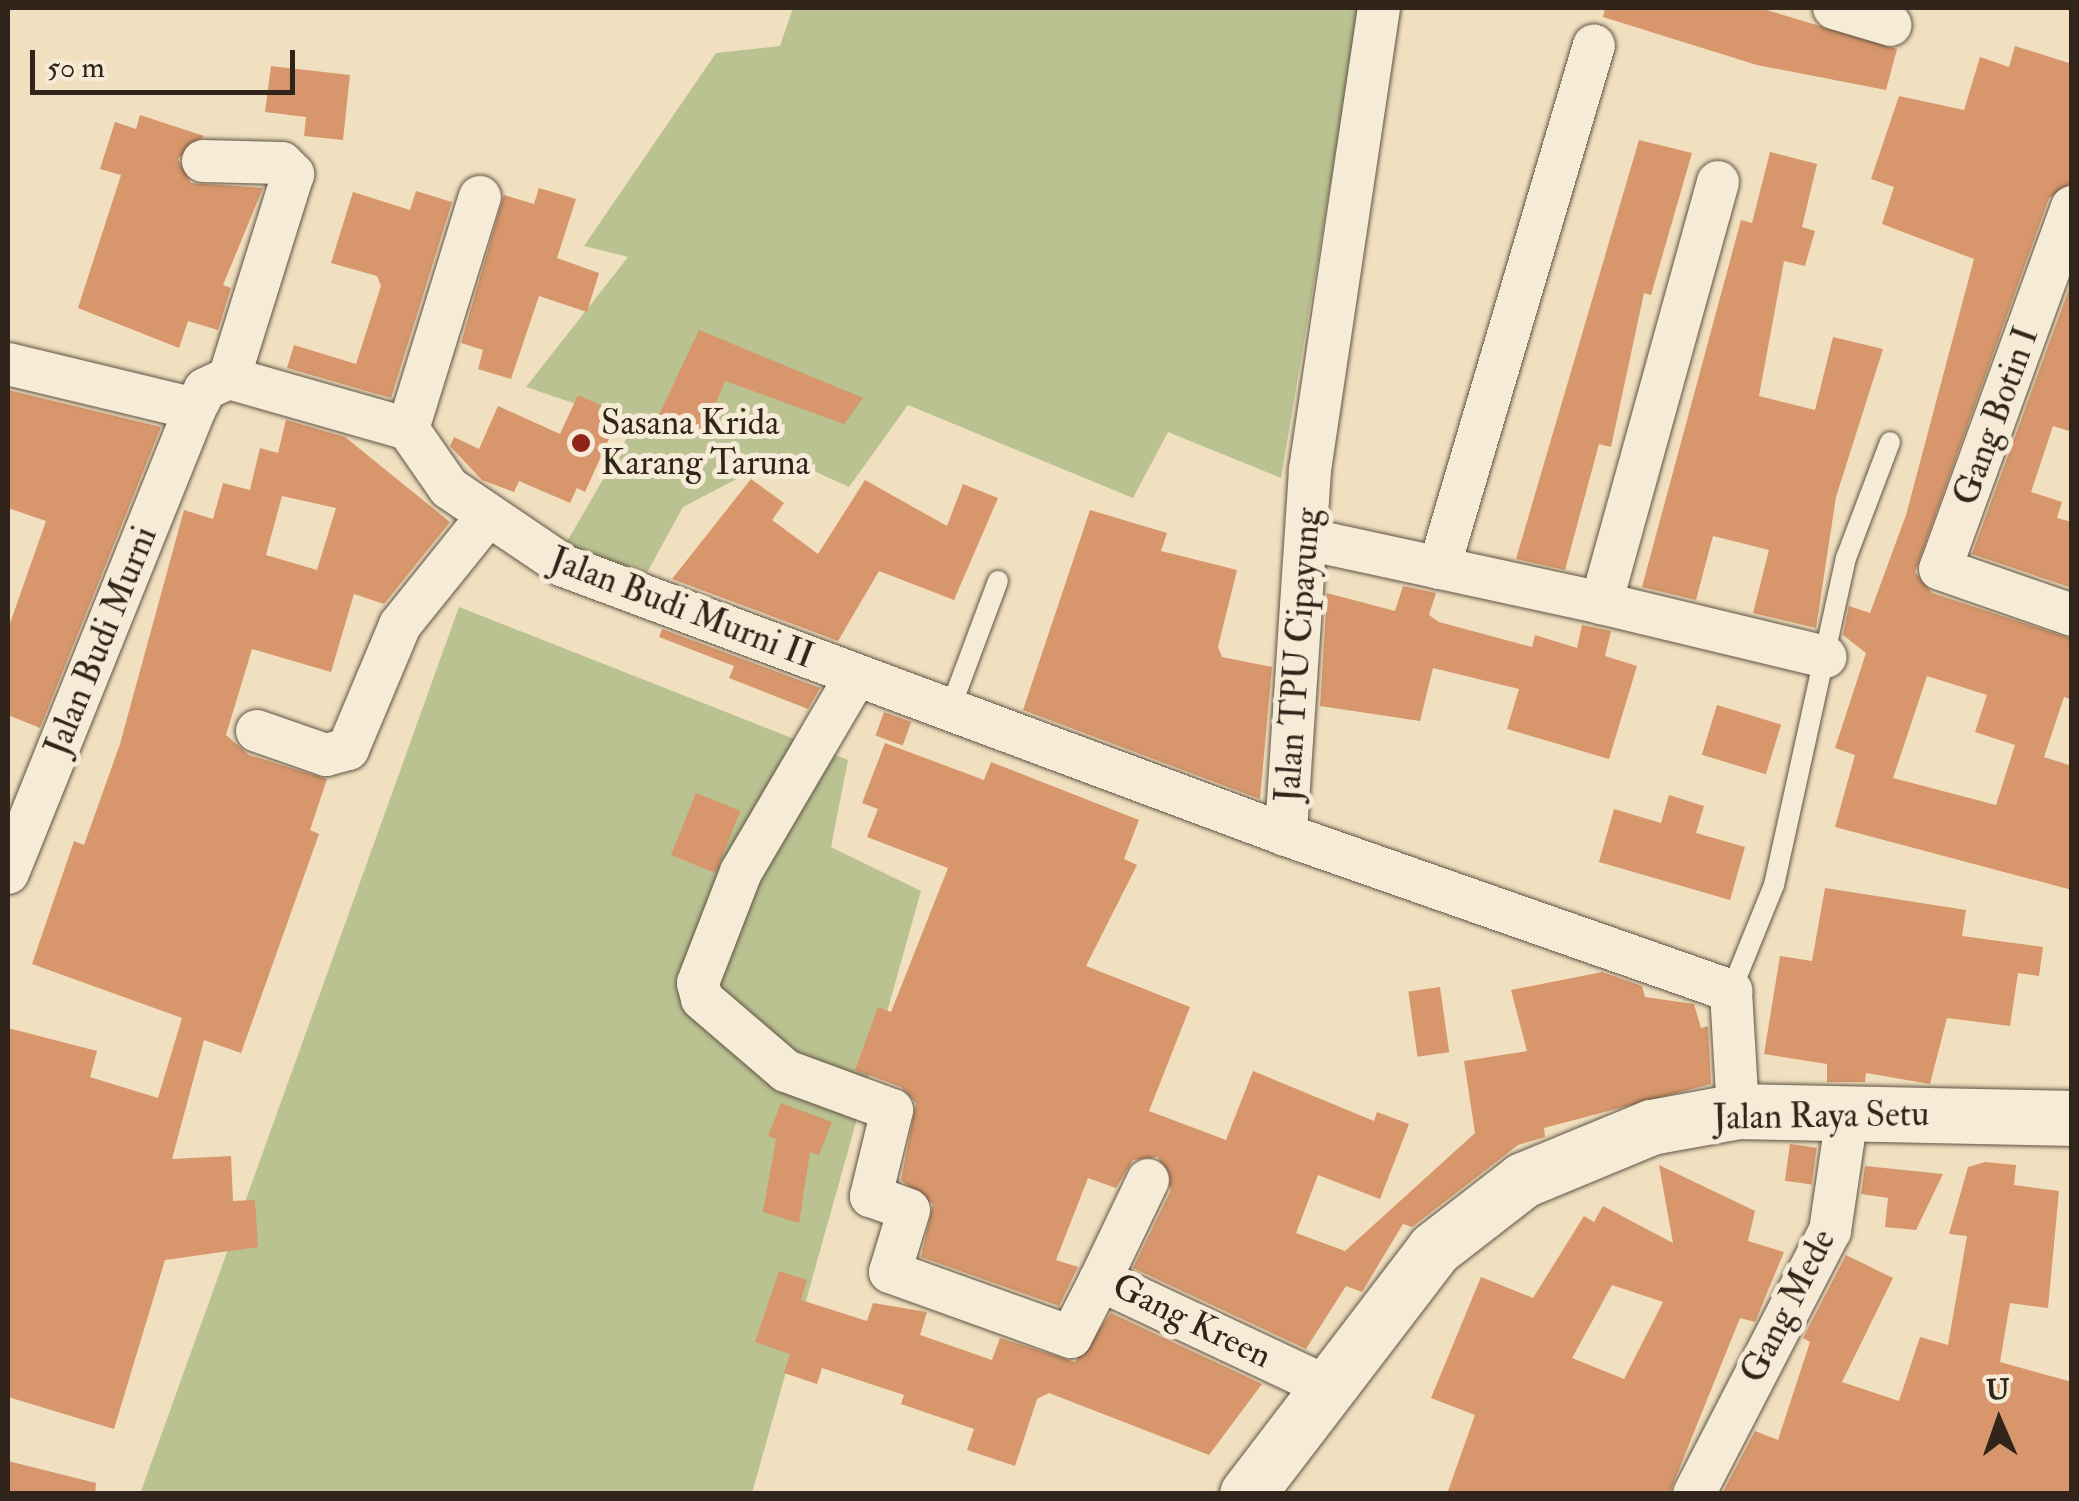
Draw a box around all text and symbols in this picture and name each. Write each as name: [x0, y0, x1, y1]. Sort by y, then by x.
scale bar: [35, 30, 300, 92]
text: 50 m: [47, 49, 105, 86]
street label: Gang Botin I: [1944, 321, 2048, 511]
place label: Sasana Krida Karang Taruna: [601, 402, 810, 484]
marker: Sasana Krida Karang Taruna: [570, 432, 592, 454]
street label: Jalan TPU Cipayung: [1267, 506, 1329, 804]
street label: Jalan Budi Murni: [36, 520, 166, 762]
street label: Jalan Budi Murni II: [544, 538, 820, 678]
street label: Jalan Raya Setu: [1713, 1093, 1929, 1139]
street label: Gang Mede: [1732, 1222, 1844, 1390]
street label: Gang Kreen: [1106, 1265, 1278, 1377]
north arrow: [1949, 1371, 2049, 1471]
text: U: [1986, 1373, 2010, 1408]

